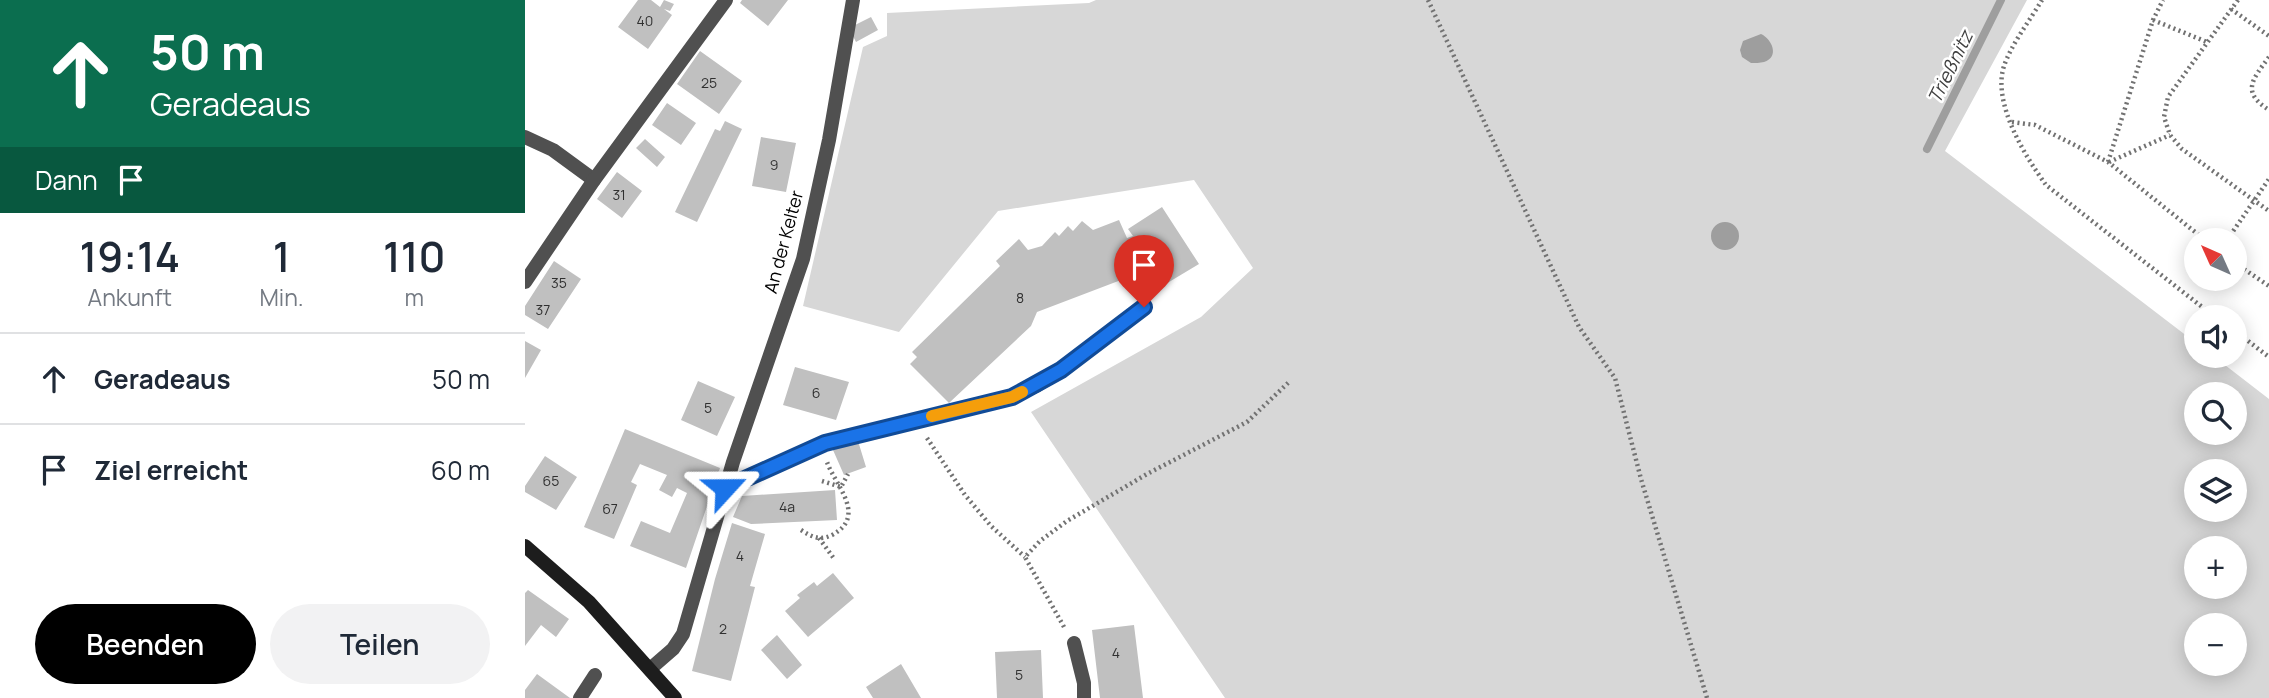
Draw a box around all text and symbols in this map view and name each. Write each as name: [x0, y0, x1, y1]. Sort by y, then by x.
house number: 40: [637, 11, 653, 30]
text: 50 m: [150, 18, 265, 85]
water label: Trießnitz: [1921, 25, 1980, 108]
icon: ahead: [35, 28, 126, 119]
house number: 25: [701, 73, 717, 92]
text: Geradeaus: [150, 82, 311, 126]
house number: 9: [770, 155, 778, 174]
icon: arrive: [112, 161, 150, 199]
text: Dann: [35, 162, 98, 198]
house number: 31: [612, 185, 626, 204]
street label: An der Kelter: [758, 187, 808, 296]
text: 19:14: [79, 227, 180, 285]
text: 1: [273, 227, 290, 285]
text: 110: [383, 227, 446, 285]
north arrow: [2184, 228, 2247, 290]
map controls: [2184, 228, 2247, 676]
pin: [1114, 235, 1174, 307]
icon: arrive: [1125, 246, 1163, 284]
house number: 35: [551, 273, 567, 292]
text: Ankunft: [88, 281, 172, 313]
text: Min.: [259, 281, 304, 313]
text: m: [405, 281, 424, 313]
house number: 8: [1016, 288, 1024, 307]
house number: 37: [536, 300, 550, 319]
button: sound: [2184, 305, 2247, 368]
icon: ahead: [35, 360, 73, 398]
text: Geradeaus: [94, 361, 230, 397]
text: 50 m: [432, 361, 490, 397]
button: search: [2184, 382, 2247, 445]
house number: 6: [812, 383, 820, 402]
house number: 5: [704, 398, 712, 417]
icon: arrive: [35, 451, 73, 489]
position arrow: [688, 451, 762, 525]
text: Ziel erreicht: [94, 452, 248, 488]
text: 60 m: [431, 452, 490, 488]
button: layers: [2184, 459, 2247, 522]
house number: 65: [543, 471, 559, 490]
house number: 4a: [779, 497, 795, 516]
house number: 67: [602, 499, 618, 518]
button: +: [2184, 536, 2247, 599]
house number: 4: [736, 546, 744, 565]
button: Beenden: [35, 604, 256, 684]
button: Teilen: [270, 604, 490, 684]
button: −: [2184, 613, 2247, 676]
house number: 2: [719, 619, 727, 638]
house number: 4: [1112, 643, 1120, 662]
house number: 5: [1015, 665, 1023, 684]

